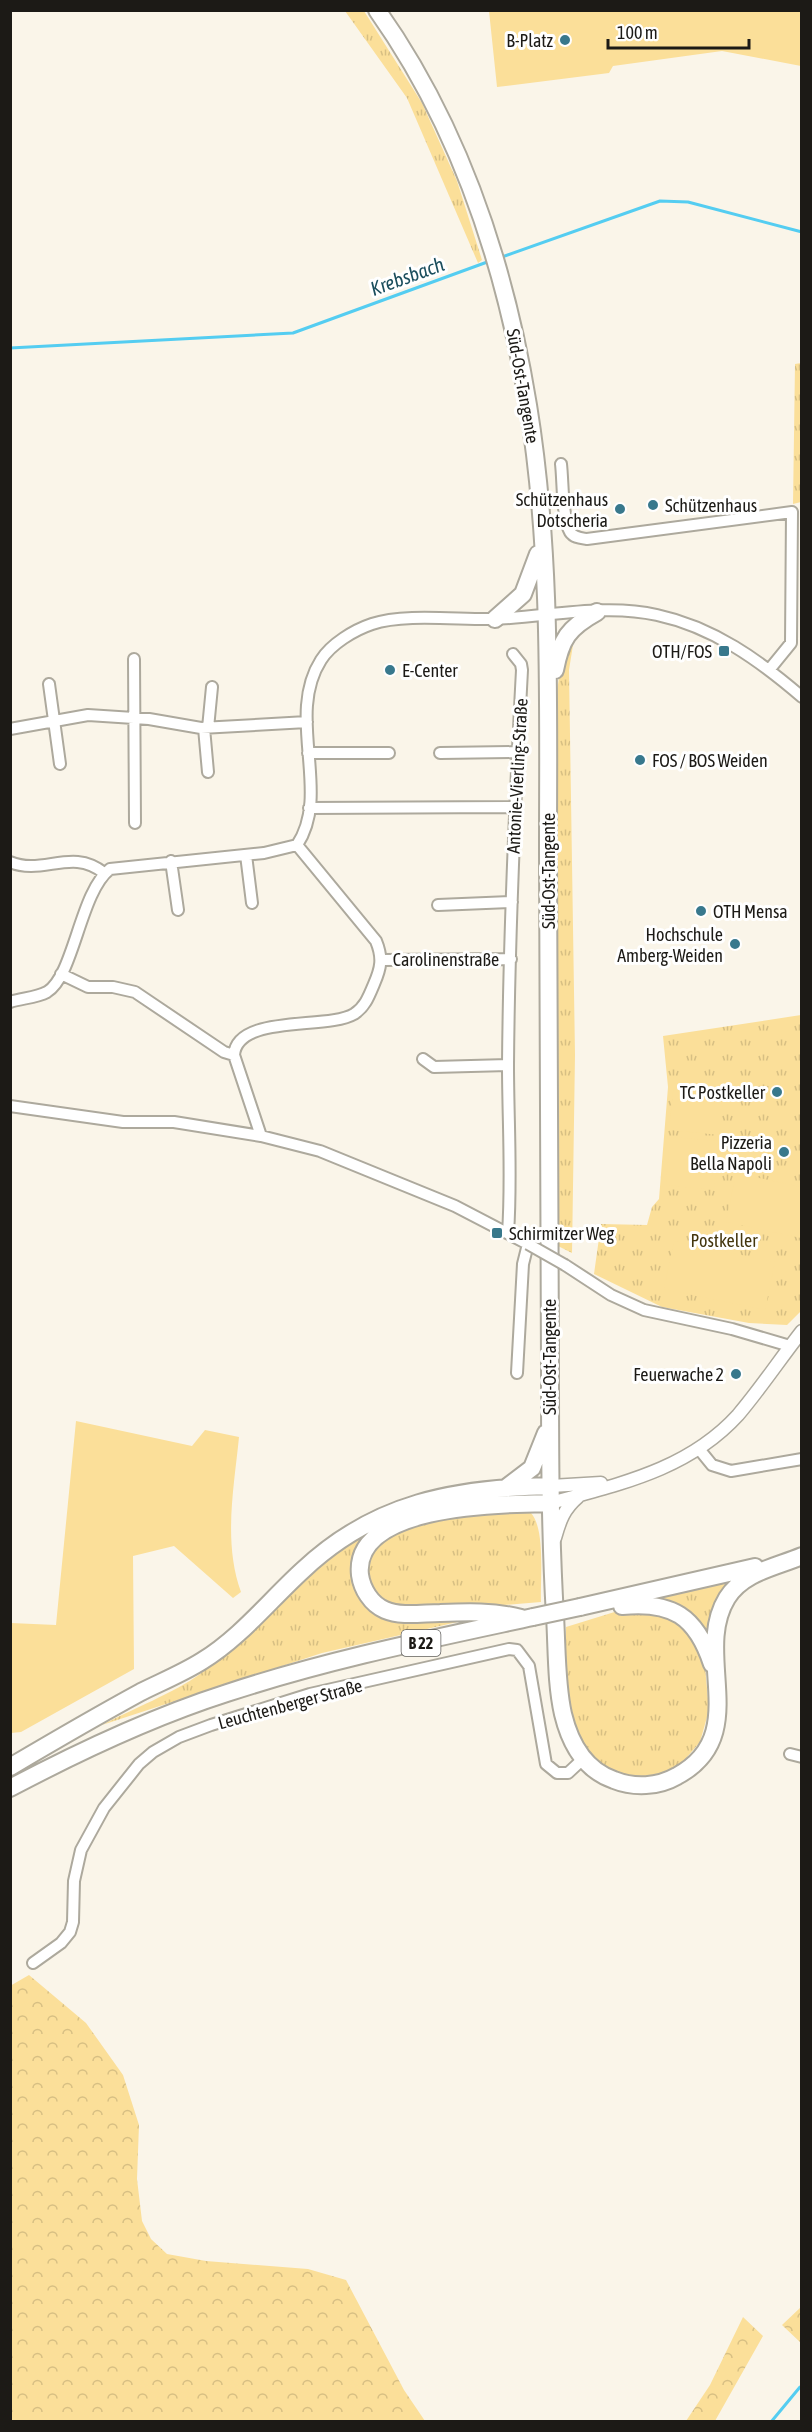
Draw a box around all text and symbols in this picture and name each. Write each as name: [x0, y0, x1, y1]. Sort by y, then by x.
scale bar: [608, 12, 749, 50]
text: 100 m: [617, 22, 658, 43]
place label: B-Platz: [506, 30, 554, 51]
marker: B-Platz: [558, 33, 572, 47]
water label: Krebsbach: [367, 252, 447, 300]
street label: Süd-Ost-Tangente: [503, 327, 543, 445]
place label: Schützenhaus Dotscheria: [516, 489, 608, 531]
place label: Schützenhaus: [665, 495, 757, 516]
marker: Schützenhaus: [646, 498, 660, 512]
marker: Schützenhaus Dotscheria: [613, 502, 627, 516]
place label: OTH/FOS: [652, 641, 712, 662]
marker: OTH/FOS: [717, 644, 731, 658]
place label: E-Center: [402, 660, 458, 681]
marker: E-Center: [383, 663, 397, 677]
street label: Antonie-Vierling-Straße: [502, 698, 532, 854]
place label: FOS / BOS Weiden: [652, 750, 768, 771]
marker: FOS / BOS Weiden: [633, 753, 647, 767]
street label: Süd-Ost-Tangente: [538, 813, 559, 929]
place label: OTH Mensa: [713, 901, 788, 922]
marker: OTH Mensa: [694, 904, 708, 918]
place label: Hochschule Amberg-Weiden: [617, 924, 723, 966]
marker: Hochschule Amberg-Weiden: [728, 937, 742, 951]
street label: Carolinenstraße: [393, 949, 499, 970]
place label: TC Postkeller: [680, 1082, 766, 1103]
marker: TC Postkeller: [770, 1085, 784, 1099]
place label: Pizzeria Bella Napoli: [690, 1132, 772, 1174]
marker: Pizzeria Bella Napoli: [777, 1145, 791, 1159]
place label: Schirmitzer Weg: [509, 1223, 615, 1244]
marker: Schirmitzer Weg: [490, 1226, 504, 1240]
park label: Postkeller: [690, 1230, 758, 1251]
street label: Süd-Ost-Tangente: [539, 1299, 560, 1415]
place label: Feuerwache 2: [633, 1364, 724, 1385]
marker: Feuerwache 2: [729, 1367, 743, 1381]
road number: B 22: [402, 1630, 440, 1656]
street label: Leuchtenberger Straße: [215, 1675, 365, 1733]

